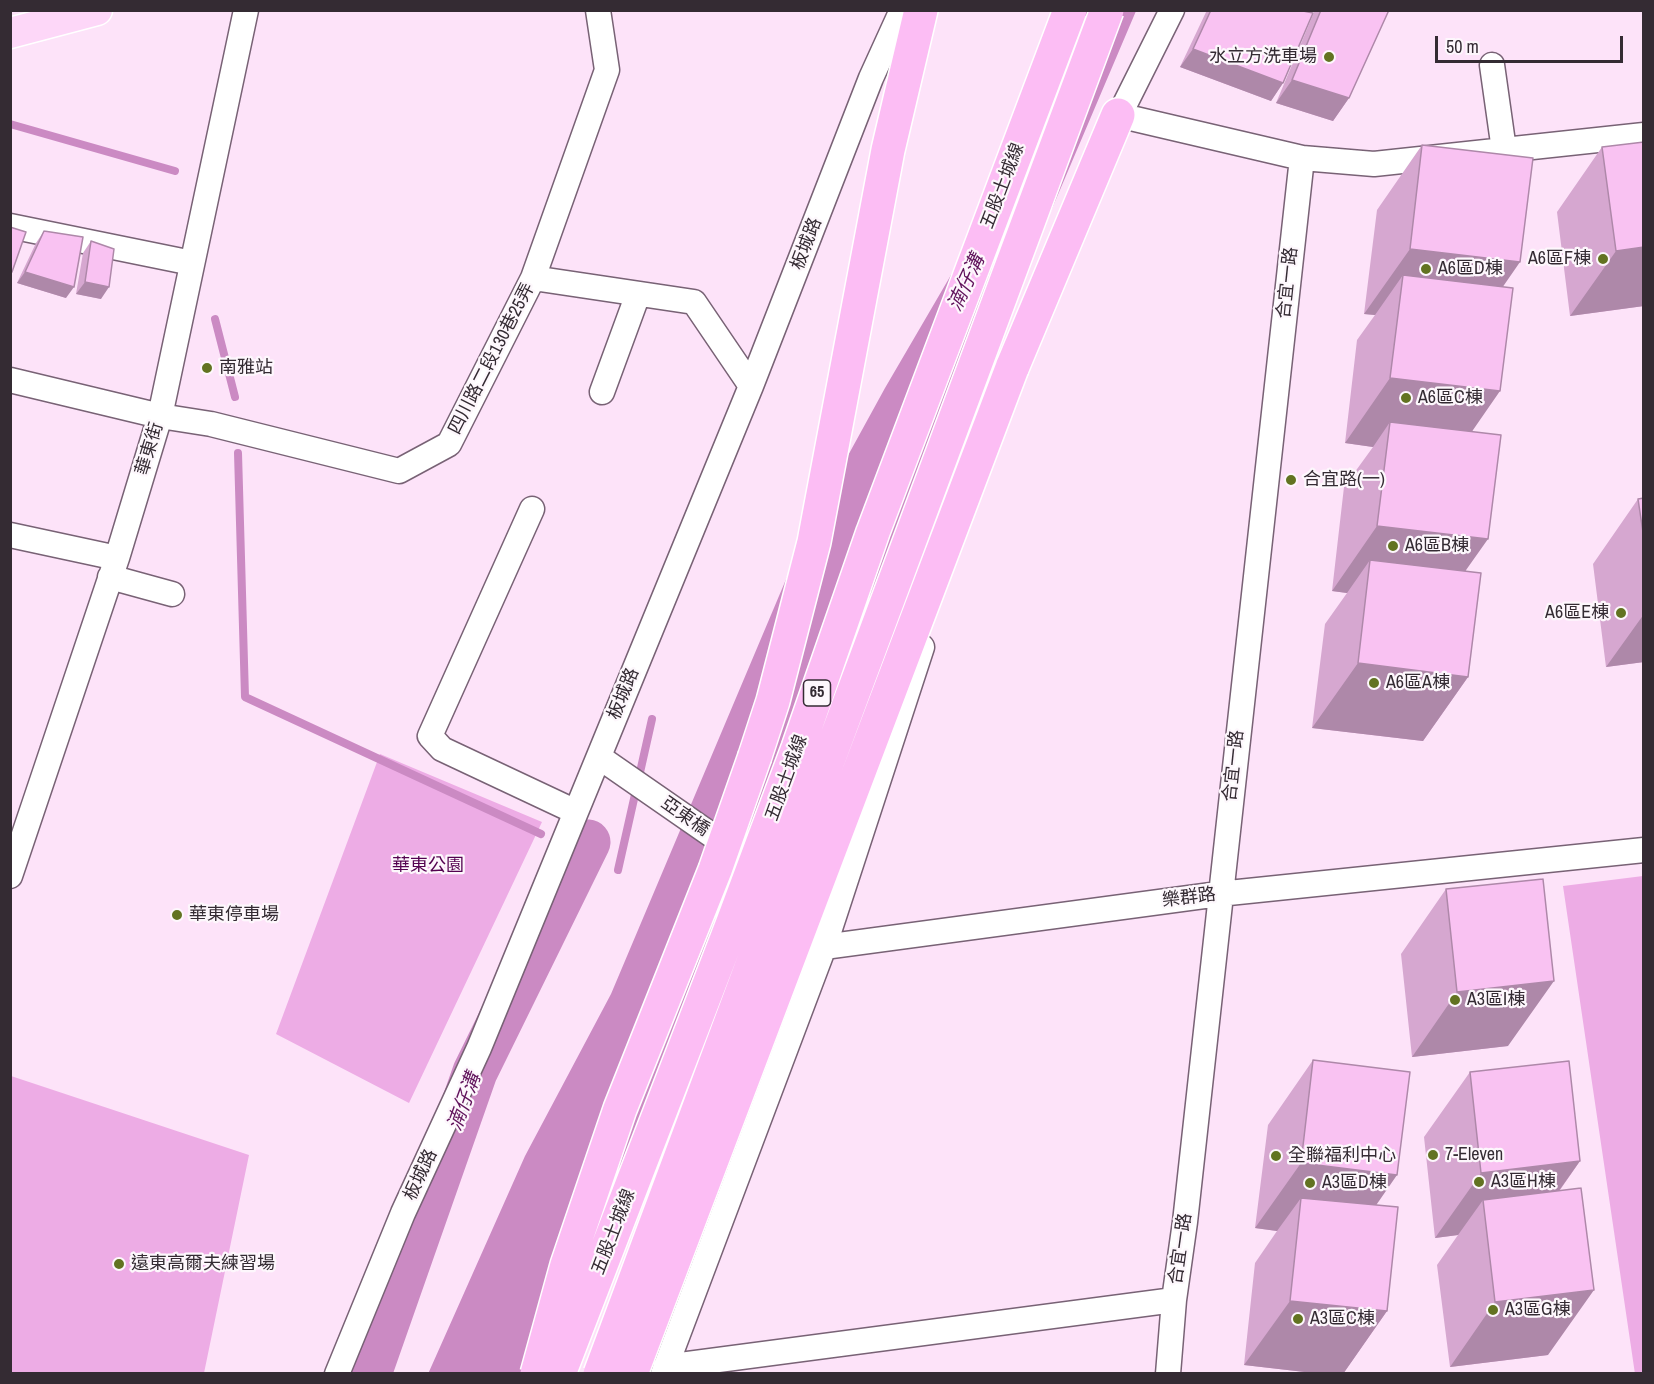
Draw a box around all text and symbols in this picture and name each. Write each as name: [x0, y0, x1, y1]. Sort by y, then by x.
scale bar: [1438, 24, 1626, 62]
text: 50 m: [1446, 34, 1479, 59]
place label: 水立方洗車場: [1209, 46, 1317, 68]
marker: 水立方洗車場: [1322, 50, 1336, 64]
street label: 五股土城線: [977, 140, 1029, 232]
street label: 板城路: [787, 215, 827, 273]
street label: 合宜一路: [1273, 246, 1303, 320]
place label: A6區F棟: [1528, 248, 1591, 270]
water label: 湳仔溝: [943, 251, 991, 315]
marker: A6區F棟: [1596, 252, 1610, 266]
place label: A6區D棟: [1438, 258, 1503, 280]
marker: A6區D棟: [1419, 262, 1433, 276]
street label: 四川路二段130巷25弄: [444, 280, 540, 438]
place label: 南雅站: [219, 357, 273, 379]
marker: 南雅站: [200, 361, 214, 375]
place label: A6區C棟: [1418, 387, 1483, 409]
marker: A6區C棟: [1399, 391, 1413, 405]
street label: 華東街: [132, 420, 168, 478]
place label: 合宜路(一): [1303, 469, 1385, 491]
marker: 合宜路(一): [1284, 473, 1298, 487]
place label: A6區B棟: [1405, 535, 1469, 557]
marker: A6區B棟: [1386, 539, 1400, 553]
place label: A6區E棟: [1545, 602, 1609, 624]
marker: A6區E棟: [1614, 606, 1628, 620]
street label: 板城路: [604, 665, 644, 723]
place label: A6區A棟: [1386, 672, 1450, 694]
marker: A6區A棟: [1367, 676, 1381, 690]
road number: 65: [804, 680, 830, 706]
street label: 合宜一路: [1219, 729, 1249, 803]
street label: 五股土城線: [761, 732, 813, 824]
street label: 亞東橋: [657, 793, 713, 841]
park label: 華東公園: [392, 855, 464, 877]
street label: 樂群路: [1161, 884, 1217, 912]
place label: 華東停車場: [189, 904, 279, 926]
marker: 華東停車場: [170, 908, 184, 922]
place label: A3區I棟: [1467, 989, 1525, 1011]
marker: A3區I棟: [1448, 993, 1462, 1007]
water label: 湳仔溝: [443, 1070, 487, 1134]
place label: 7-Eleven: [1445, 1144, 1503, 1166]
place label: 全聯福利中心: [1288, 1145, 1396, 1167]
street label: 板城路: [400, 1146, 442, 1204]
marker: 7-Eleven: [1426, 1148, 1440, 1162]
marker: 全聯福利中心: [1269, 1149, 1283, 1163]
place label: A3區H棟: [1491, 1171, 1556, 1193]
place label: A3區D棟: [1322, 1172, 1387, 1194]
marker: A3區H棟: [1472, 1175, 1486, 1189]
marker: A3區D棟: [1303, 1176, 1317, 1190]
street label: 五股土城線: [588, 1186, 640, 1278]
street label: 合宜一路: [1165, 1212, 1197, 1286]
place label: 遠東高爾夫練習場: [131, 1253, 275, 1275]
marker: 遠東高爾夫練習場: [112, 1257, 126, 1271]
place label: A3區G棟: [1505, 1299, 1571, 1321]
marker: A3區G棟: [1486, 1303, 1500, 1317]
place label: A3區C棟: [1310, 1308, 1375, 1330]
marker: A3區C棟: [1291, 1312, 1305, 1326]

